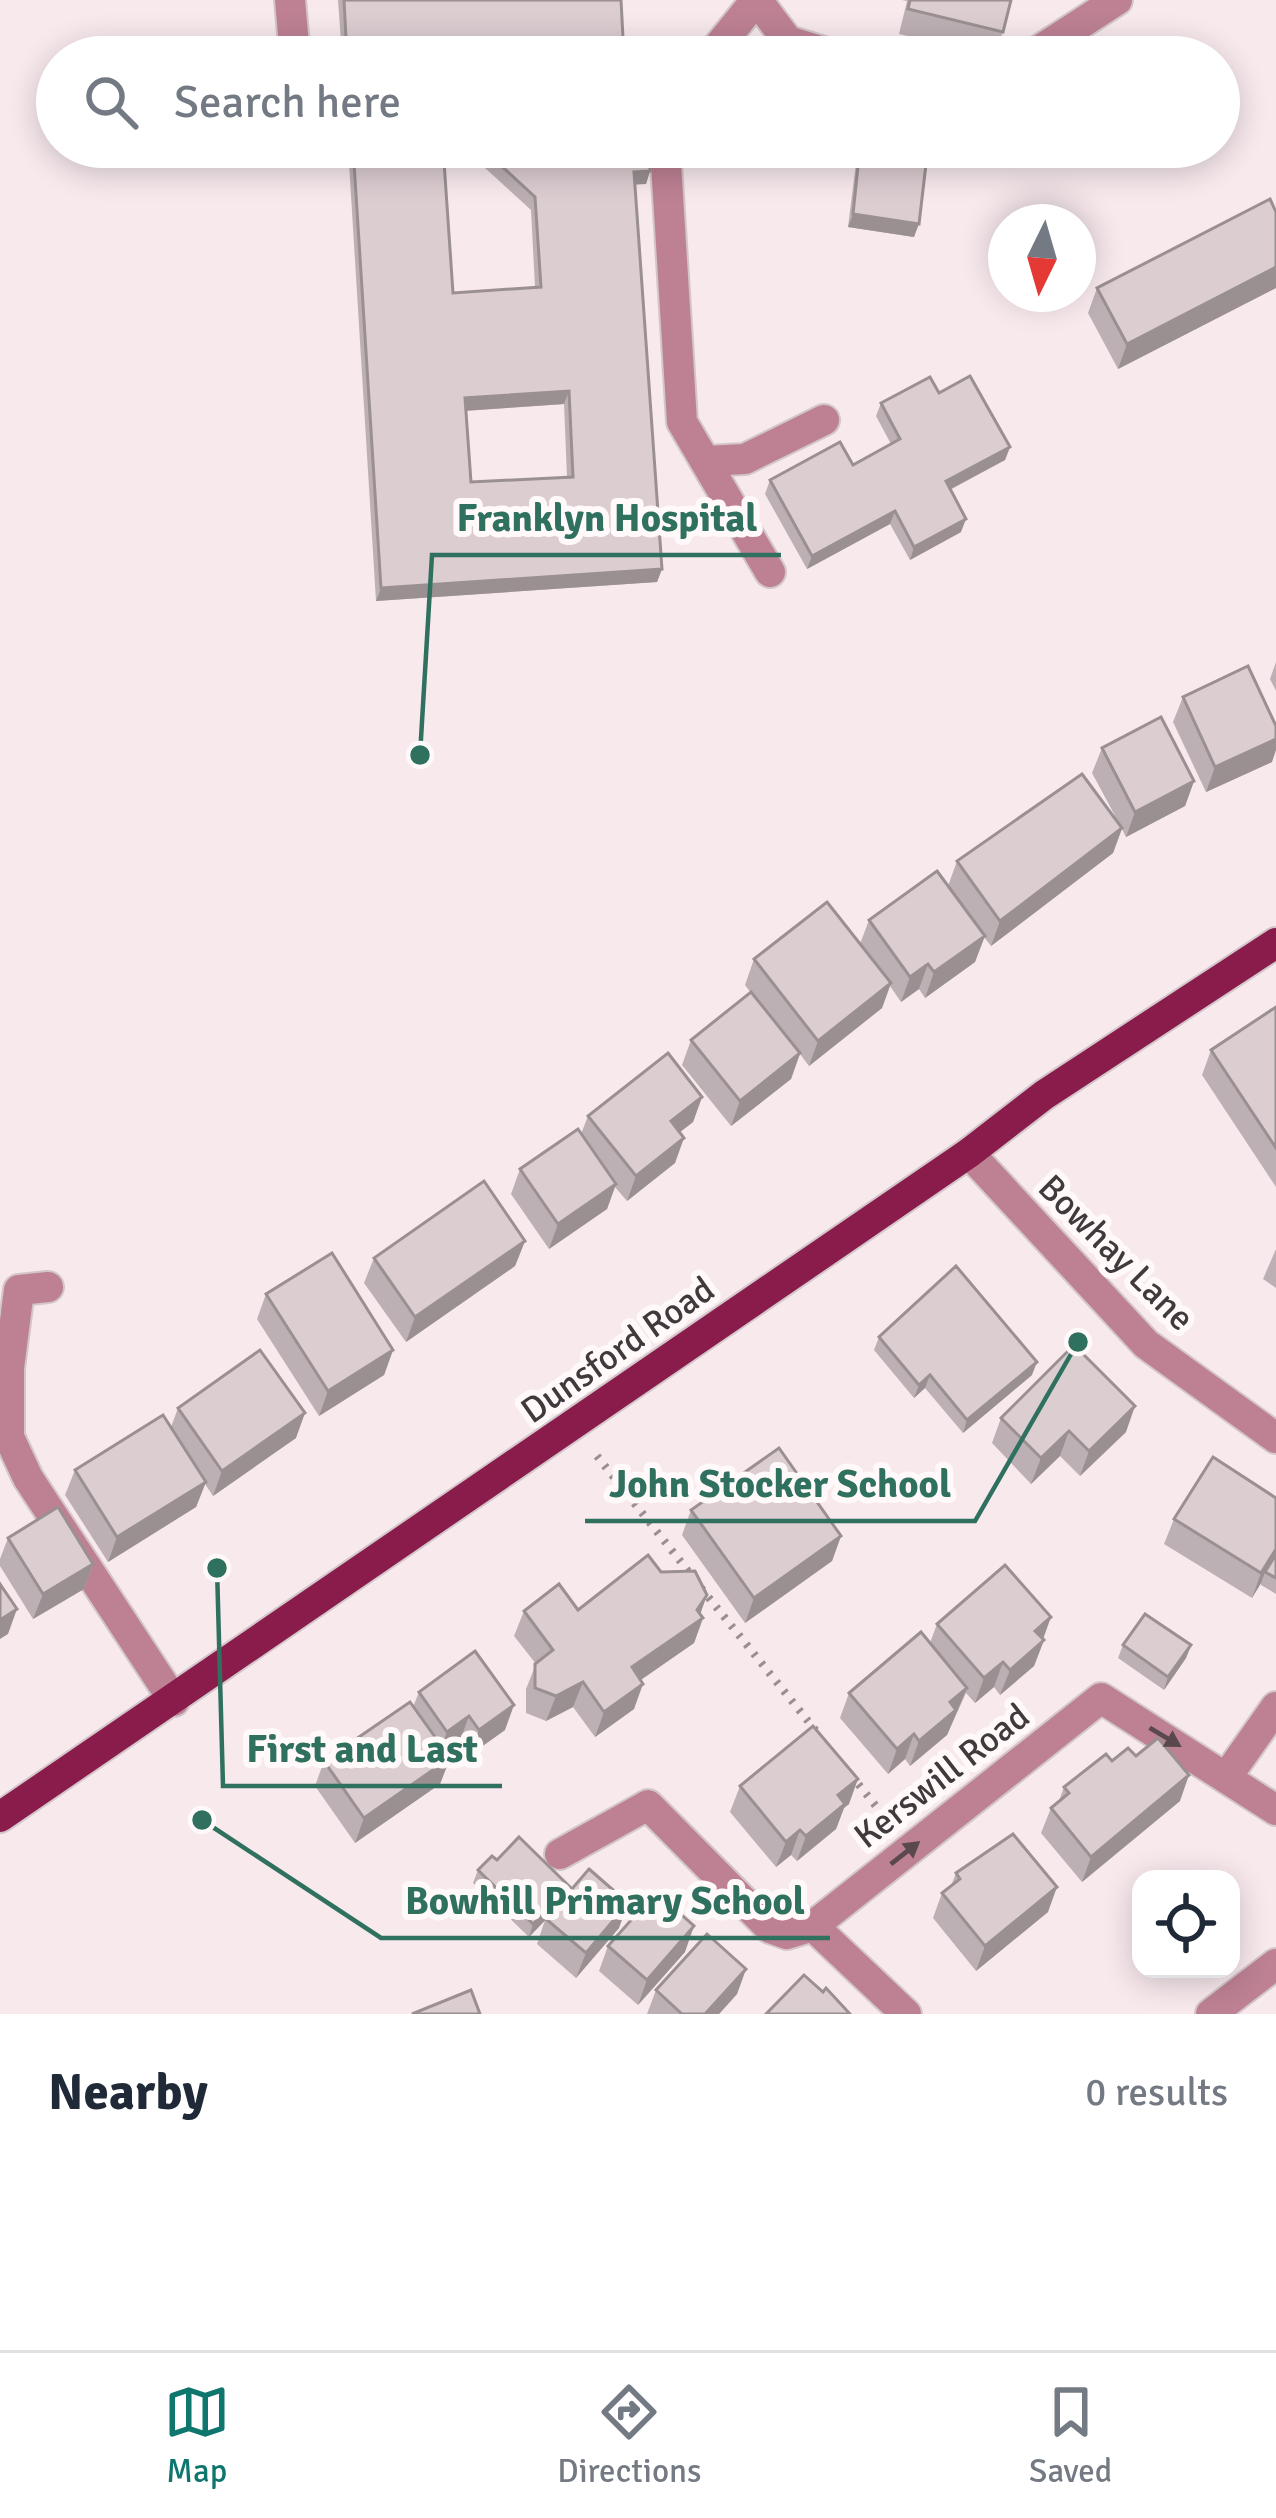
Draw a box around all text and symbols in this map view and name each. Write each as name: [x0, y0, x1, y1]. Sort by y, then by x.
search box: [36, 36, 1240, 168]
icon: search: [78, 69, 144, 135]
text: Search here: [174, 75, 401, 130]
north arrow: [988, 204, 1096, 312]
callout: Franklyn Hospital: [432, 480, 781, 555]
text: Franklyn Hospital: [456, 494, 758, 542]
street label: Bowhay Lane: [1028, 1166, 1203, 1341]
street label: Dunsford Road: [512, 1267, 723, 1433]
callout: John Stocker School: [585, 1446, 975, 1521]
text: John Stocker School: [609, 1460, 951, 1508]
street label: Kerswill Road: [845, 1694, 1038, 1859]
callout: First and Last: [223, 1711, 502, 1786]
text: First and Last: [246, 1725, 478, 1773]
one-way arrow: [1148, 1726, 1182, 1747]
one-way arrow: [889, 1841, 920, 1866]
callout: Bowhill Primary School: [381, 1863, 830, 1938]
map controls: [1132, 1870, 1240, 1978]
button: locate: [1132, 1870, 1240, 1978]
text: Bowhill Primary School: [405, 1877, 805, 1925]
text: Nearby: [48, 2061, 208, 2124]
text: 0 results: [1085, 2068, 1228, 2116]
tab: Map: [164, 2379, 230, 2492]
tab: Directions: [557, 2379, 702, 2492]
tab: Saved: [1029, 2379, 1112, 2492]

